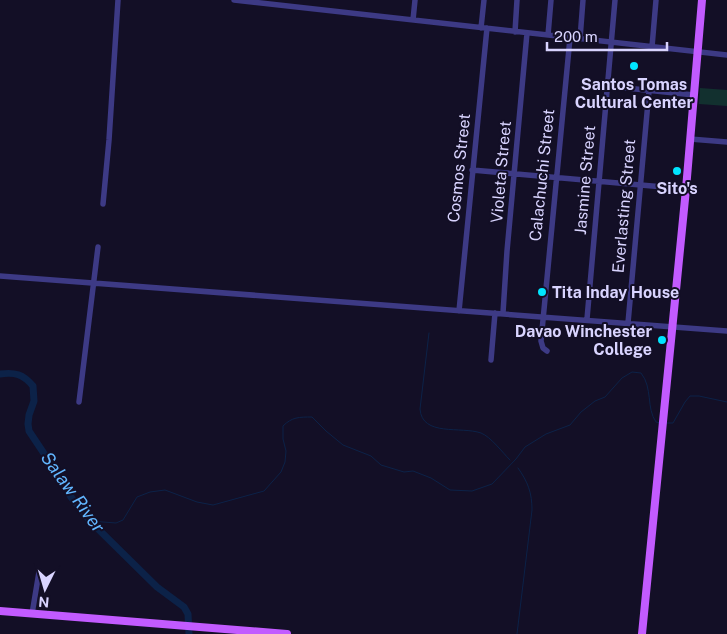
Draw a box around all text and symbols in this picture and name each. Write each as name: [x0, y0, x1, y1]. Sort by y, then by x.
scale bar: [547, 20, 667, 52]
text: 200 m: [554, 28, 598, 45]
marker: Santos Tomas Cultural Center: [628, 60, 640, 72]
place label: Santos Tomas Cultural Center: [575, 75, 694, 112]
street label: Calachuchi Street: [526, 108, 558, 242]
street label: Cosmos Street: [444, 113, 474, 223]
street label: Violeta Street: [487, 120, 515, 224]
street label: Jasmine Street: [571, 124, 599, 236]
street label: Everlasting Street: [609, 138, 639, 274]
marker: Sito's: [671, 165, 683, 177]
place label: Sito's: [656, 179, 698, 198]
place label: Tita Inday House: [552, 283, 679, 302]
marker: Tita Inday House: [536, 286, 548, 298]
place label: Davao Winchester College: [515, 322, 652, 359]
marker: Davao Winchester College: [656, 334, 668, 346]
water label: Salaw River: [37, 448, 109, 537]
north arrow: [20, 564, 70, 614]
text: N: [38, 594, 50, 610]

